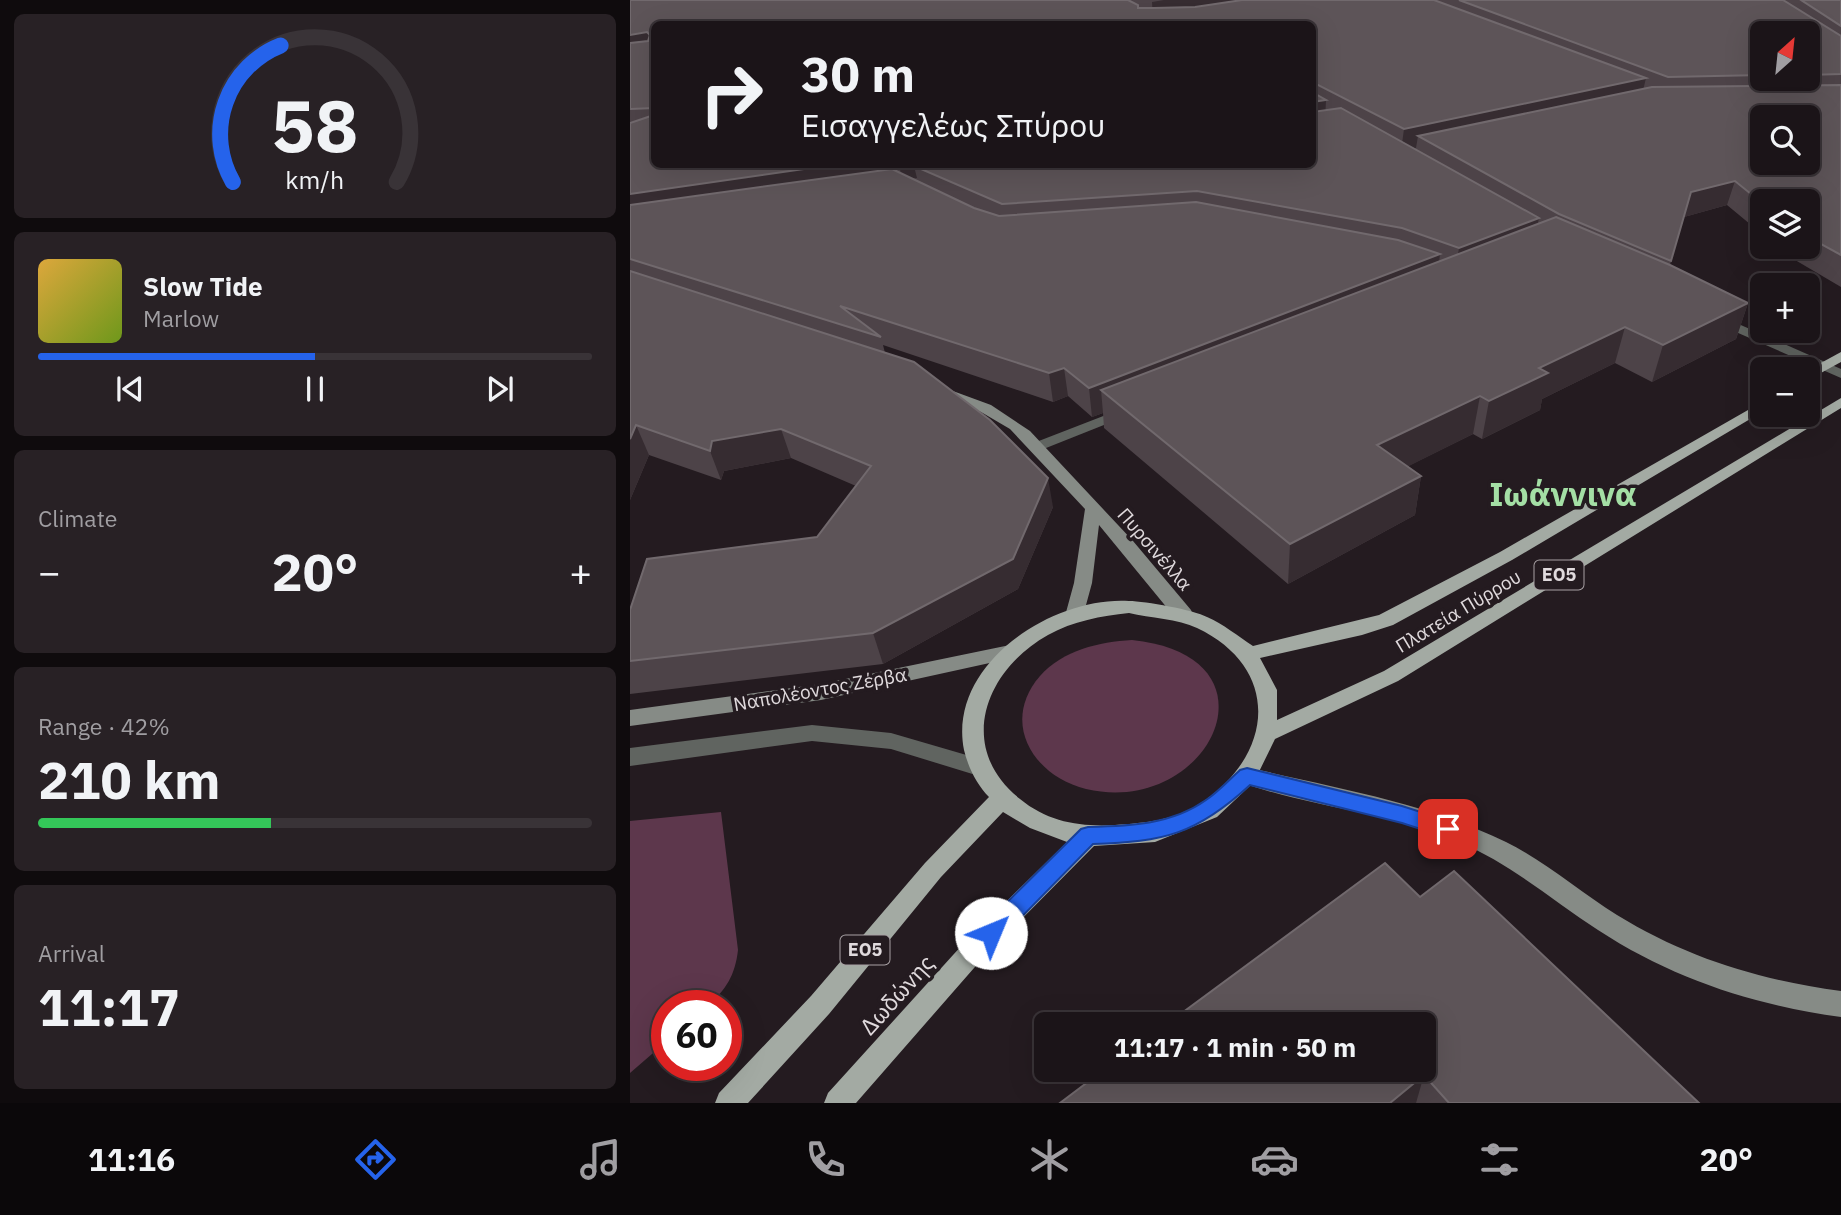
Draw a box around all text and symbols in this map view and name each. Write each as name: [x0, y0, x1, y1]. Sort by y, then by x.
north arrow: [1750, 21, 1820, 91]
map controls: [1750, 21, 1820, 427]
text: 30 m: [801, 42, 915, 105]
icon: right: [686, 49, 777, 140]
text: 58: [271, 77, 359, 172]
text: Εισαγγελέως Σπύρου: [801, 104, 1105, 146]
button: search: [1750, 105, 1820, 175]
text: km/h: [286, 163, 344, 196]
button: layers: [1750, 189, 1820, 259]
text: Slow Tide: [143, 269, 263, 303]
button: +: [1750, 273, 1820, 343]
text: Marlow: [143, 303, 219, 333]
button: −: [1750, 357, 1820, 427]
icon: previous: [111, 370, 149, 408]
icon: pause: [296, 370, 334, 408]
icon: next: [481, 370, 519, 408]
district label: Ιωάννινα: [1489, 472, 1637, 515]
text: Climate: [38, 503, 117, 533]
street label: Πυρσινέλλα: [1113, 503, 1197, 595]
text: 20°: [272, 538, 358, 605]
text: −: [38, 547, 61, 596]
text: +: [569, 547, 592, 596]
road number: ΕΟ5: [1534, 560, 1584, 590]
street label: Πλατεία Πύρρου: [1391, 564, 1525, 658]
street label: Ναπολέοντος Ζέρβα: [731, 662, 909, 716]
text: Range · 42%: [38, 711, 170, 741]
text: 210 km: [38, 746, 220, 813]
pin: [1418, 799, 1478, 859]
icon: arrive: [1429, 810, 1467, 848]
position arrow: [954, 896, 1028, 970]
road number: ΕΟ5: [840, 936, 890, 965]
text: Arrival: [38, 938, 105, 968]
street label: Δωδώνης: [852, 948, 940, 1041]
text: 11:17: [38, 973, 180, 1040]
speed limit sign: 60: [651, 990, 742, 1081]
text: 11:17 · 1 min · 50 m: [1114, 1030, 1356, 1064]
icon: directions: [351, 1135, 400, 1184]
icon: music: [576, 1135, 625, 1184]
icon: phone: [801, 1135, 850, 1184]
icon: climate: [1025, 1135, 1074, 1184]
icon: car: [1250, 1135, 1299, 1184]
icon: filters: [1475, 1135, 1524, 1184]
text: 11:16: [88, 1138, 175, 1180]
text: 20°: [1700, 1138, 1753, 1180]

